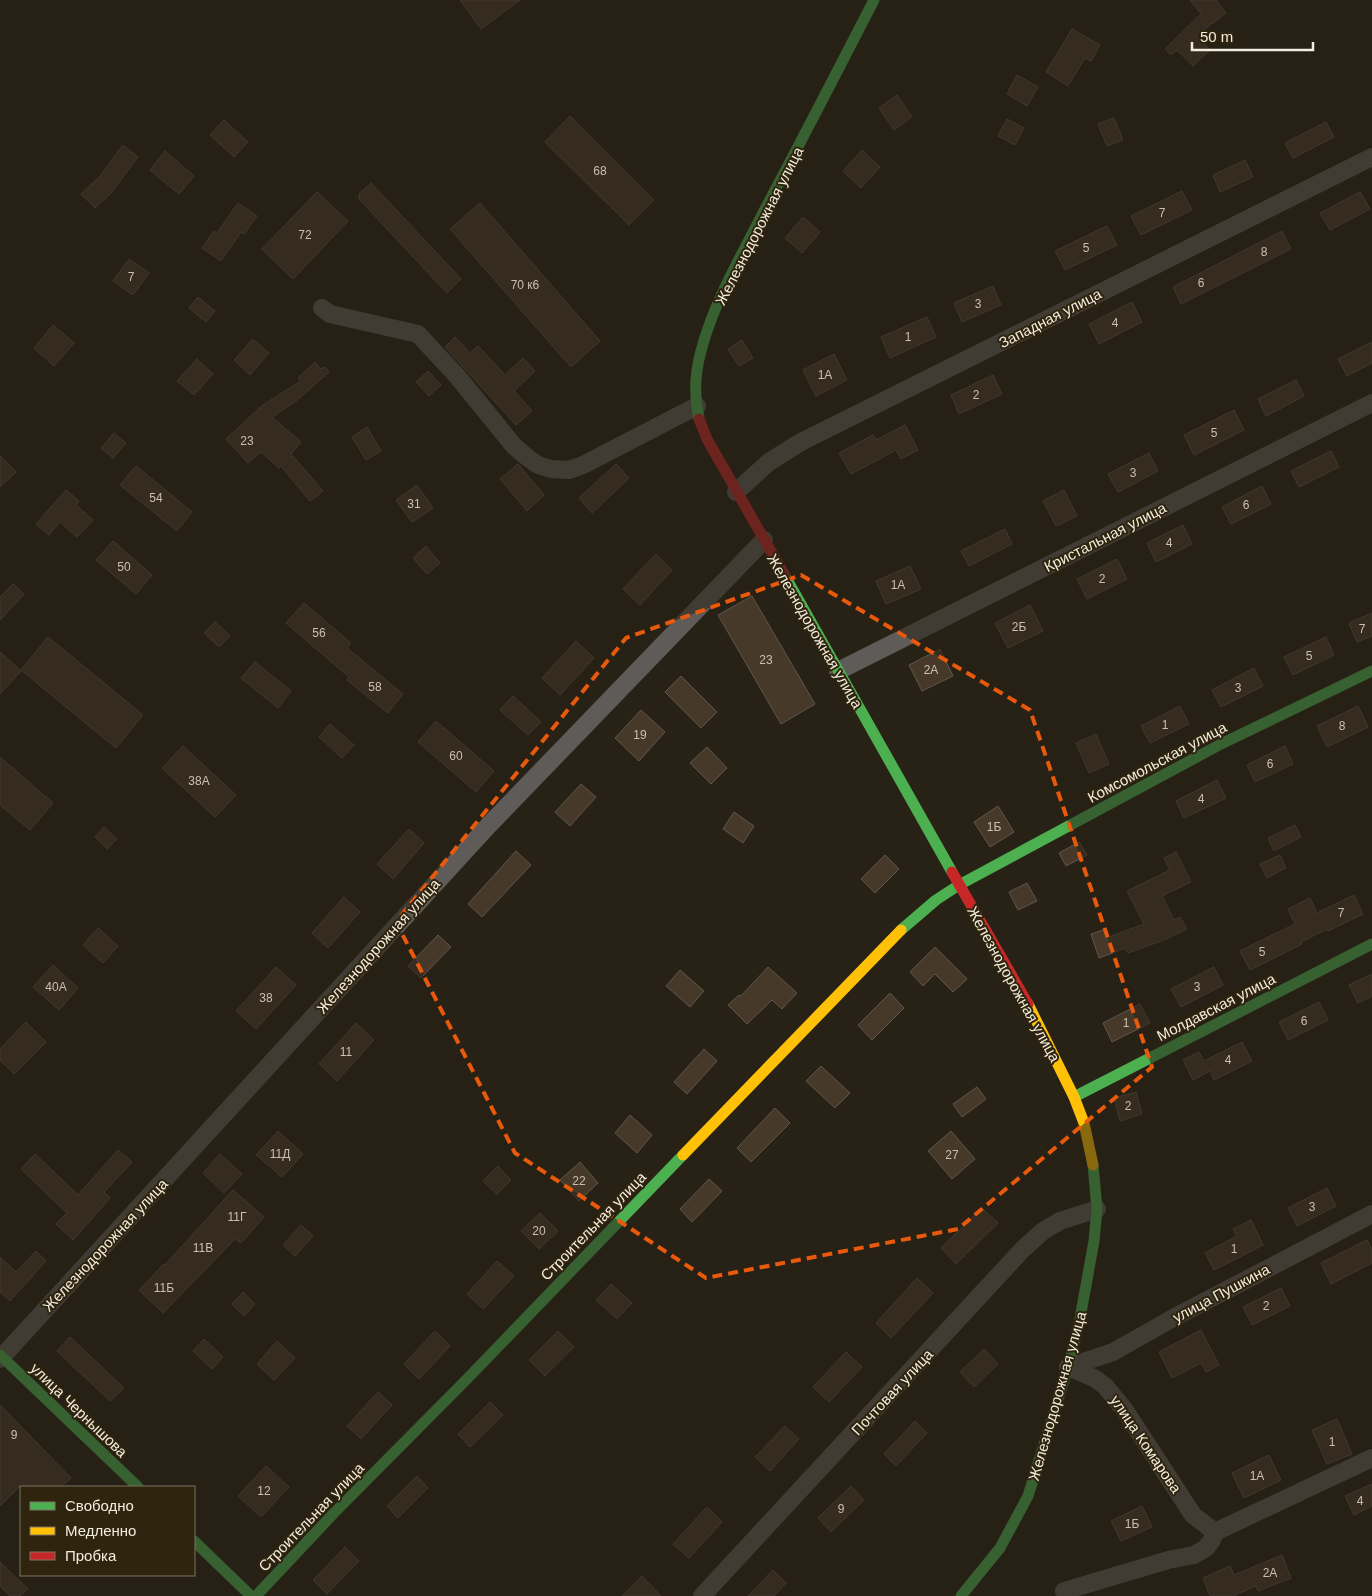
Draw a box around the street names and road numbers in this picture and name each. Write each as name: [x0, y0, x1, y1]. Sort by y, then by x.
street label: Железнодорожная улица: [712, 143, 807, 308]
street label: Западная улица: [996, 285, 1105, 351]
street label: Кристальная улица: [1041, 499, 1169, 575]
street label: Железнодорожная улица: [764, 551, 867, 712]
street label: Комсомольская улица: [1085, 718, 1230, 806]
street label: Железнодорожная улица: [313, 875, 443, 1017]
street label: Железнодорожная улица: [964, 903, 1064, 1065]
street label: Молдавская улица: [1154, 969, 1279, 1044]
street label: Строительная улица: [537, 1168, 650, 1284]
street label: Железнодорожная улица: [39, 1175, 171, 1315]
street label: улица Пушкина: [1170, 1260, 1273, 1326]
street label: Железнодорожная улица: [1025, 1309, 1090, 1483]
street label: Почтовая улица: [848, 1345, 937, 1439]
street label: улица Чернышова: [27, 1360, 131, 1461]
street label: улица Комарова: [1107, 1392, 1185, 1497]
street label: Строительная улица: [255, 1459, 368, 1575]

